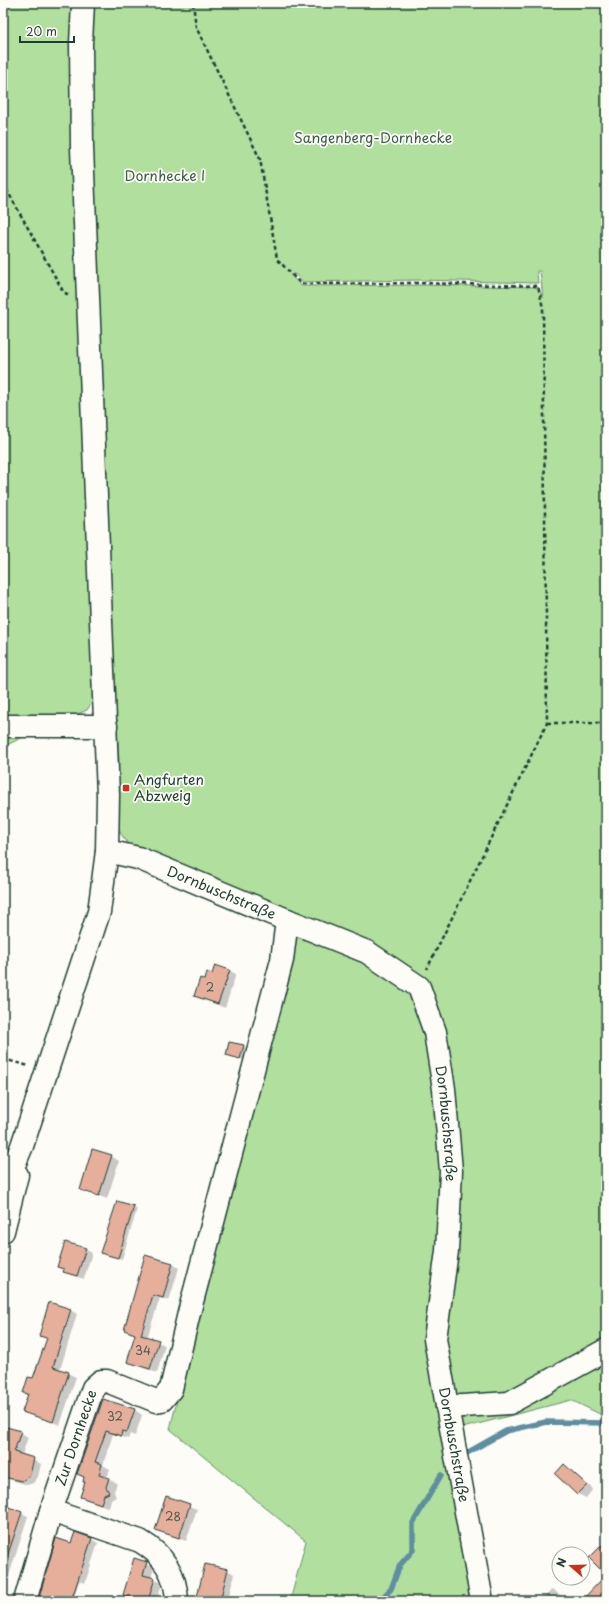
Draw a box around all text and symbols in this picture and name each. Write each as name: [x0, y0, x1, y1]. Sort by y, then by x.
scale bar: [20, 18, 74, 44]
text: 20 m: [26, 22, 57, 40]
park label: Sangenberg-Dornhecke: [294, 127, 452, 148]
park label: Dornhecke I: [125, 165, 205, 186]
place label: Angfurten Abzweig: [134, 769, 204, 806]
marker: Angfurten Abzweig: [121, 783, 131, 793]
street label: Dornbuschstraße: [164, 860, 279, 924]
house number: 2: [206, 978, 214, 996]
street label: Dornbuschstraße: [430, 1064, 462, 1182]
house number: 34: [135, 1341, 151, 1359]
street label: Dornbuschstraße: [434, 1385, 475, 1504]
street label: Zur Dornhecke: [49, 1387, 102, 1488]
house number: 32: [107, 1407, 123, 1425]
house number: 28: [165, 1507, 181, 1525]
north arrow: [551, 1546, 591, 1586]
text: N: [552, 1555, 571, 1569]

